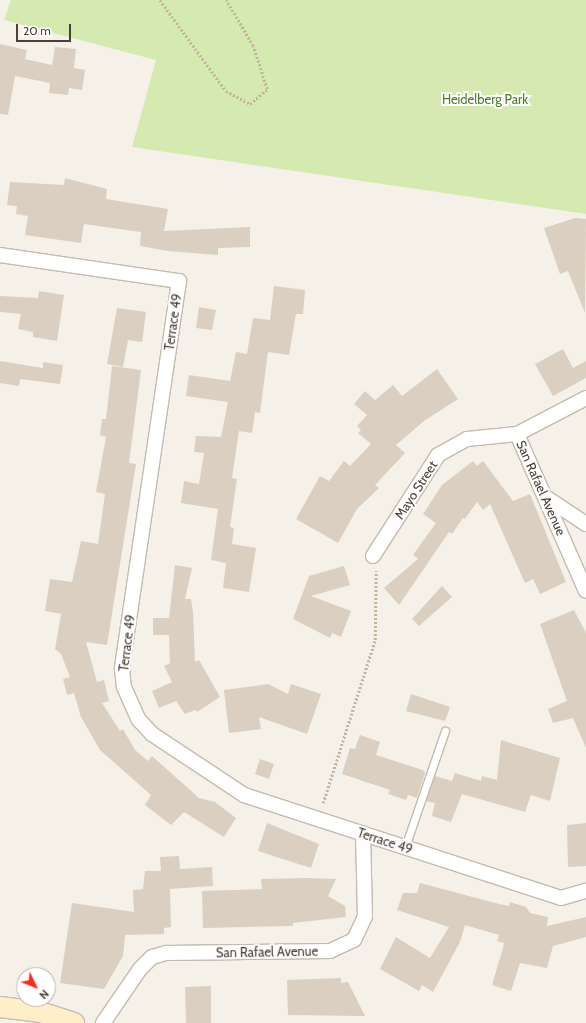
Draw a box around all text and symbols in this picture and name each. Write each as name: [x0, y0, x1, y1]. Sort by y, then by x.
scale bar: [18, 16, 73, 42]
text: 20 m: [23, 23, 51, 38]
park label: Heidelberg Park: [442, 91, 528, 107]
street label: Terrace 49: [161, 293, 185, 351]
street label: San Rafael Avenue: [513, 438, 569, 538]
street label: Mayo Street: [391, 458, 441, 522]
street label: Terrace 49: [116, 614, 138, 672]
street label: Terrace 49: [355, 825, 415, 857]
street label: San Rafael Avenue: [216, 943, 318, 961]
north arrow: [16, 967, 56, 1007]
text: N: [36, 987, 52, 1002]

